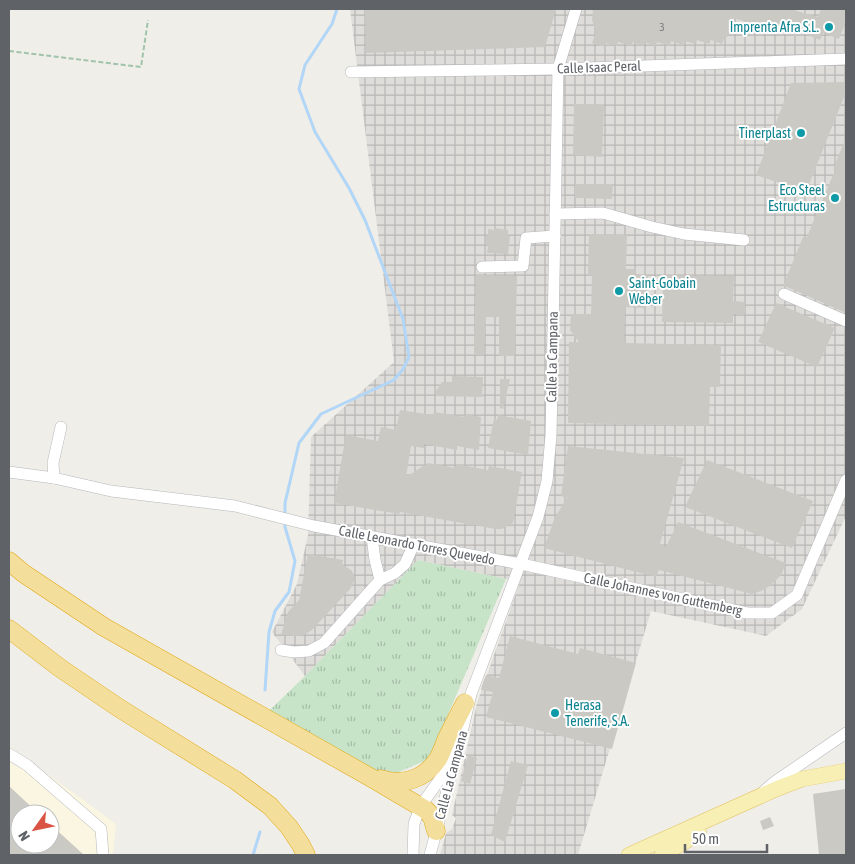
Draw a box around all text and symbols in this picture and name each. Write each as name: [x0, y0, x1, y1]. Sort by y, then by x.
place label: Imprenta Afra S.L.: [730, 19, 819, 35]
house number: 3: [659, 21, 665, 33]
marker: Imprenta Afra S.L.: [823, 21, 835, 33]
street label: Calle Isaac Peral: [557, 58, 642, 76]
place label: Tinerplast: [739, 125, 791, 141]
marker: Tinerplast: [795, 127, 807, 139]
place label: Eco Steel Estructuras: [768, 182, 825, 214]
marker: Eco Steel Estructuras: [829, 192, 841, 204]
place label: Saint-Gobain Weber: [629, 275, 696, 307]
marker: Saint-Gobain Weber: [613, 285, 625, 297]
street label: Calle La Campana: [543, 311, 561, 403]
street label: Calle Leonardo Torres Quevedo: [338, 522, 496, 568]
street label: Calle Johannes von Guttemberg: [582, 569, 744, 619]
place label: Herasa Tenerife, S.A.: [565, 697, 630, 729]
marker: Herasa Tenerife, S.A.: [549, 707, 561, 719]
street label: Calle La Campana: [431, 729, 471, 821]
north arrow: [10, 804, 60, 854]
scale bar: [685, 822, 768, 854]
text: N: [15, 828, 33, 844]
text: 50 m: [692, 830, 719, 847]

